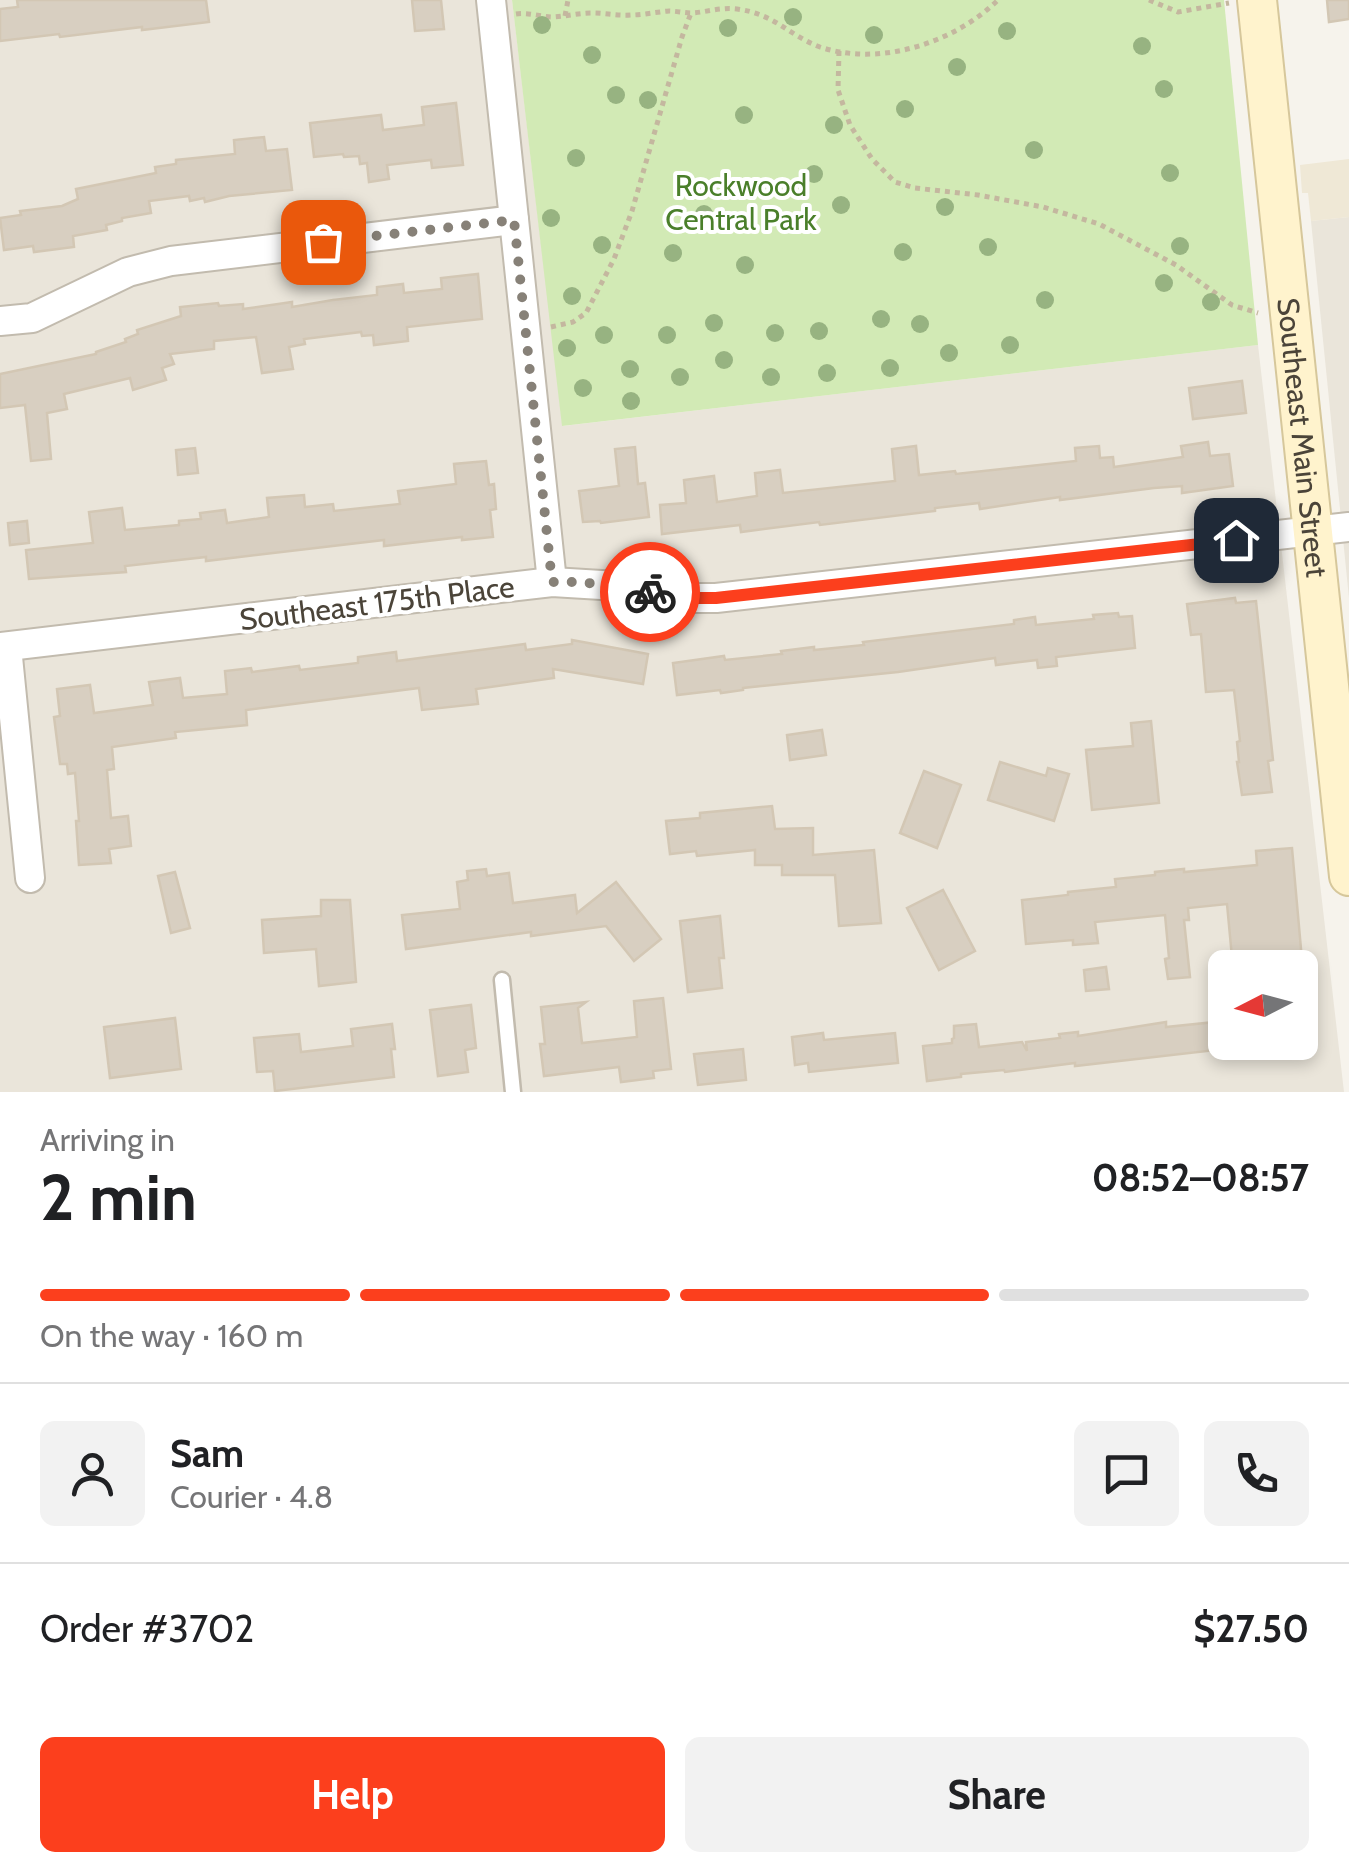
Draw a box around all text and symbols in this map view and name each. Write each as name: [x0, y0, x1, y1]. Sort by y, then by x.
park label: Rockwood Central Park: [665, 167, 817, 238]
pin: [281, 200, 366, 285]
icon: bag: [296, 215, 351, 270]
street label: Southeast Main Street: [1270, 296, 1336, 579]
pin: [1194, 498, 1279, 583]
icon: home: [1209, 513, 1264, 568]
courier: [600, 542, 700, 642]
icon: bike: [623, 565, 678, 620]
street label: Southeast 175th Place: [237, 568, 517, 638]
north arrow: [1208, 950, 1318, 1060]
map controls: [1208, 950, 1318, 1060]
text: Arriving in: [40, 1120, 175, 1159]
text: 08:52–08:57: [1092, 1154, 1309, 1201]
text: 2 min: [40, 1157, 197, 1236]
text: On the way · 160 m: [40, 1316, 303, 1355]
button: person: [40, 1421, 145, 1526]
button: chat: [1074, 1421, 1179, 1526]
button: phone: [1204, 1421, 1309, 1526]
text: Sam: [170, 1430, 244, 1477]
text: Courier · 4.8: [170, 1477, 333, 1516]
text: Order #3702: [40, 1605, 254, 1652]
text: $27.50: [1193, 1605, 1309, 1652]
button: Help: [40, 1737, 665, 1852]
button: Share: [685, 1737, 1309, 1852]

